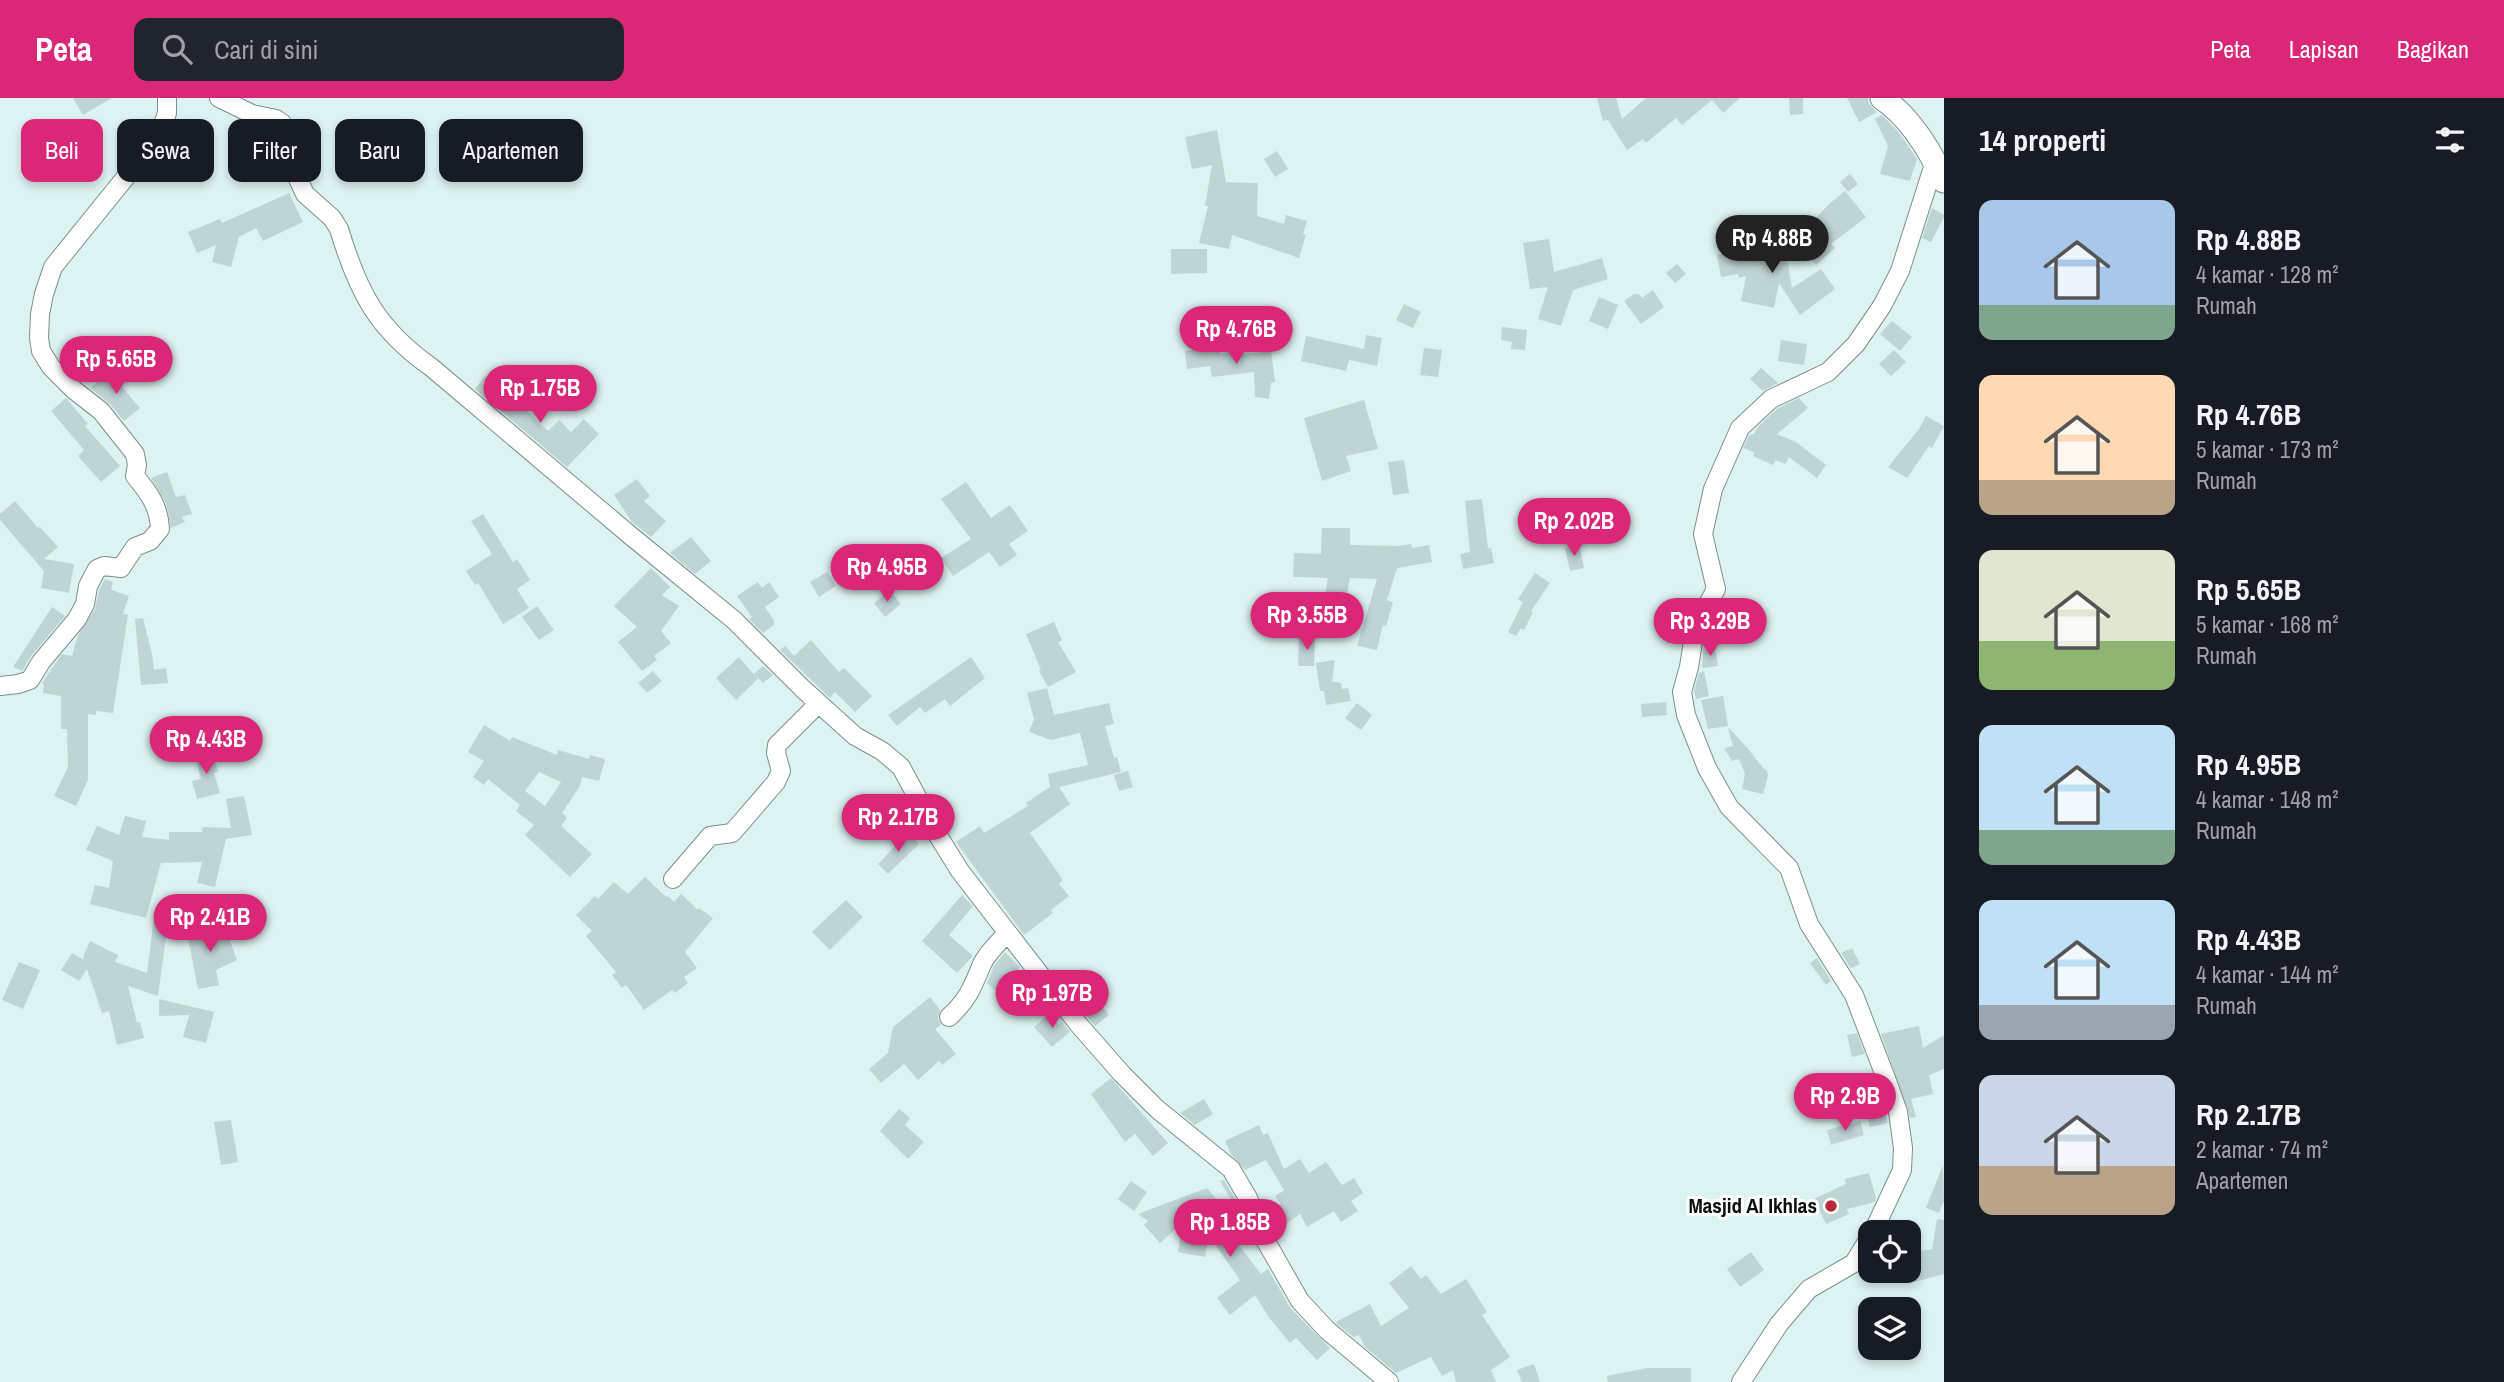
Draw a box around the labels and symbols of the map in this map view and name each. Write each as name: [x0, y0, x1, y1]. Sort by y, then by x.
pin: Rp 4.88B: [1700, 216, 1844, 275]
pin: Rp 4.76B: [1164, 306, 1308, 366]
pin: Rp 5.65B: [44, 336, 188, 396]
pin: Rp 1.75B: [468, 366, 612, 425]
pin: Rp 2.02B: [1502, 498, 1646, 558]
pin: Rp 4.95B: [815, 545, 959, 604]
pin: Rp 3.55B: [1235, 592, 1379, 652]
pin: Rp 3.29B: [1638, 598, 1782, 658]
pin: Rp 4.43B: [134, 716, 278, 776]
pin: Rp 2.17B: [826, 794, 970, 854]
pin: Rp 2.41B: [138, 894, 282, 954]
pin: Rp 1.97B: [980, 970, 1124, 1030]
pin: Rp 2.9B: [1780, 1074, 1910, 1133]
place label: Masjid Al Ikhlas: [1688, 1191, 1817, 1220]
marker: Masjid Al Ikhlas: [1823, 1198, 1839, 1214]
pin: Rp 1.85B: [1158, 1200, 1302, 1259]

